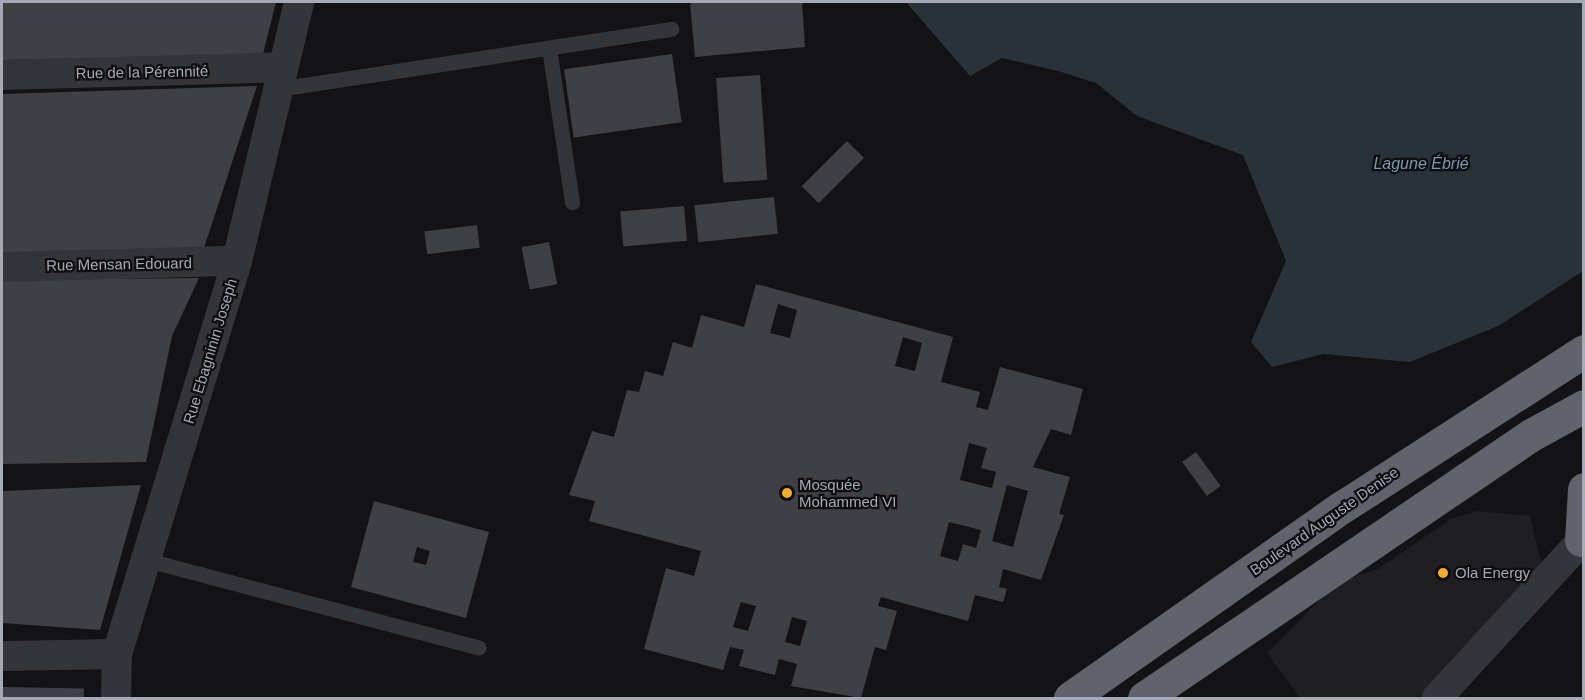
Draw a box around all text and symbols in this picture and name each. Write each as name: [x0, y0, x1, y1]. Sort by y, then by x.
street label: Rue de la Pérennité: [76, 62, 208, 82]
water label: Lagune Ébrié: [1373, 154, 1469, 174]
street label: Rue Mensan Edouard: [46, 254, 192, 274]
street label: Rue Ebagninin Joseph: [179, 276, 241, 426]
street label: Boulevard Auguste Denise: [1246, 463, 1402, 579]
place label: Mosquée Mohammed VI: [799, 475, 897, 510]
marker: Mosquée Mohammed VI: [780, 486, 794, 500]
place label: Ola Energy: [1455, 564, 1530, 582]
marker: Ola Energy: [1436, 566, 1450, 580]

